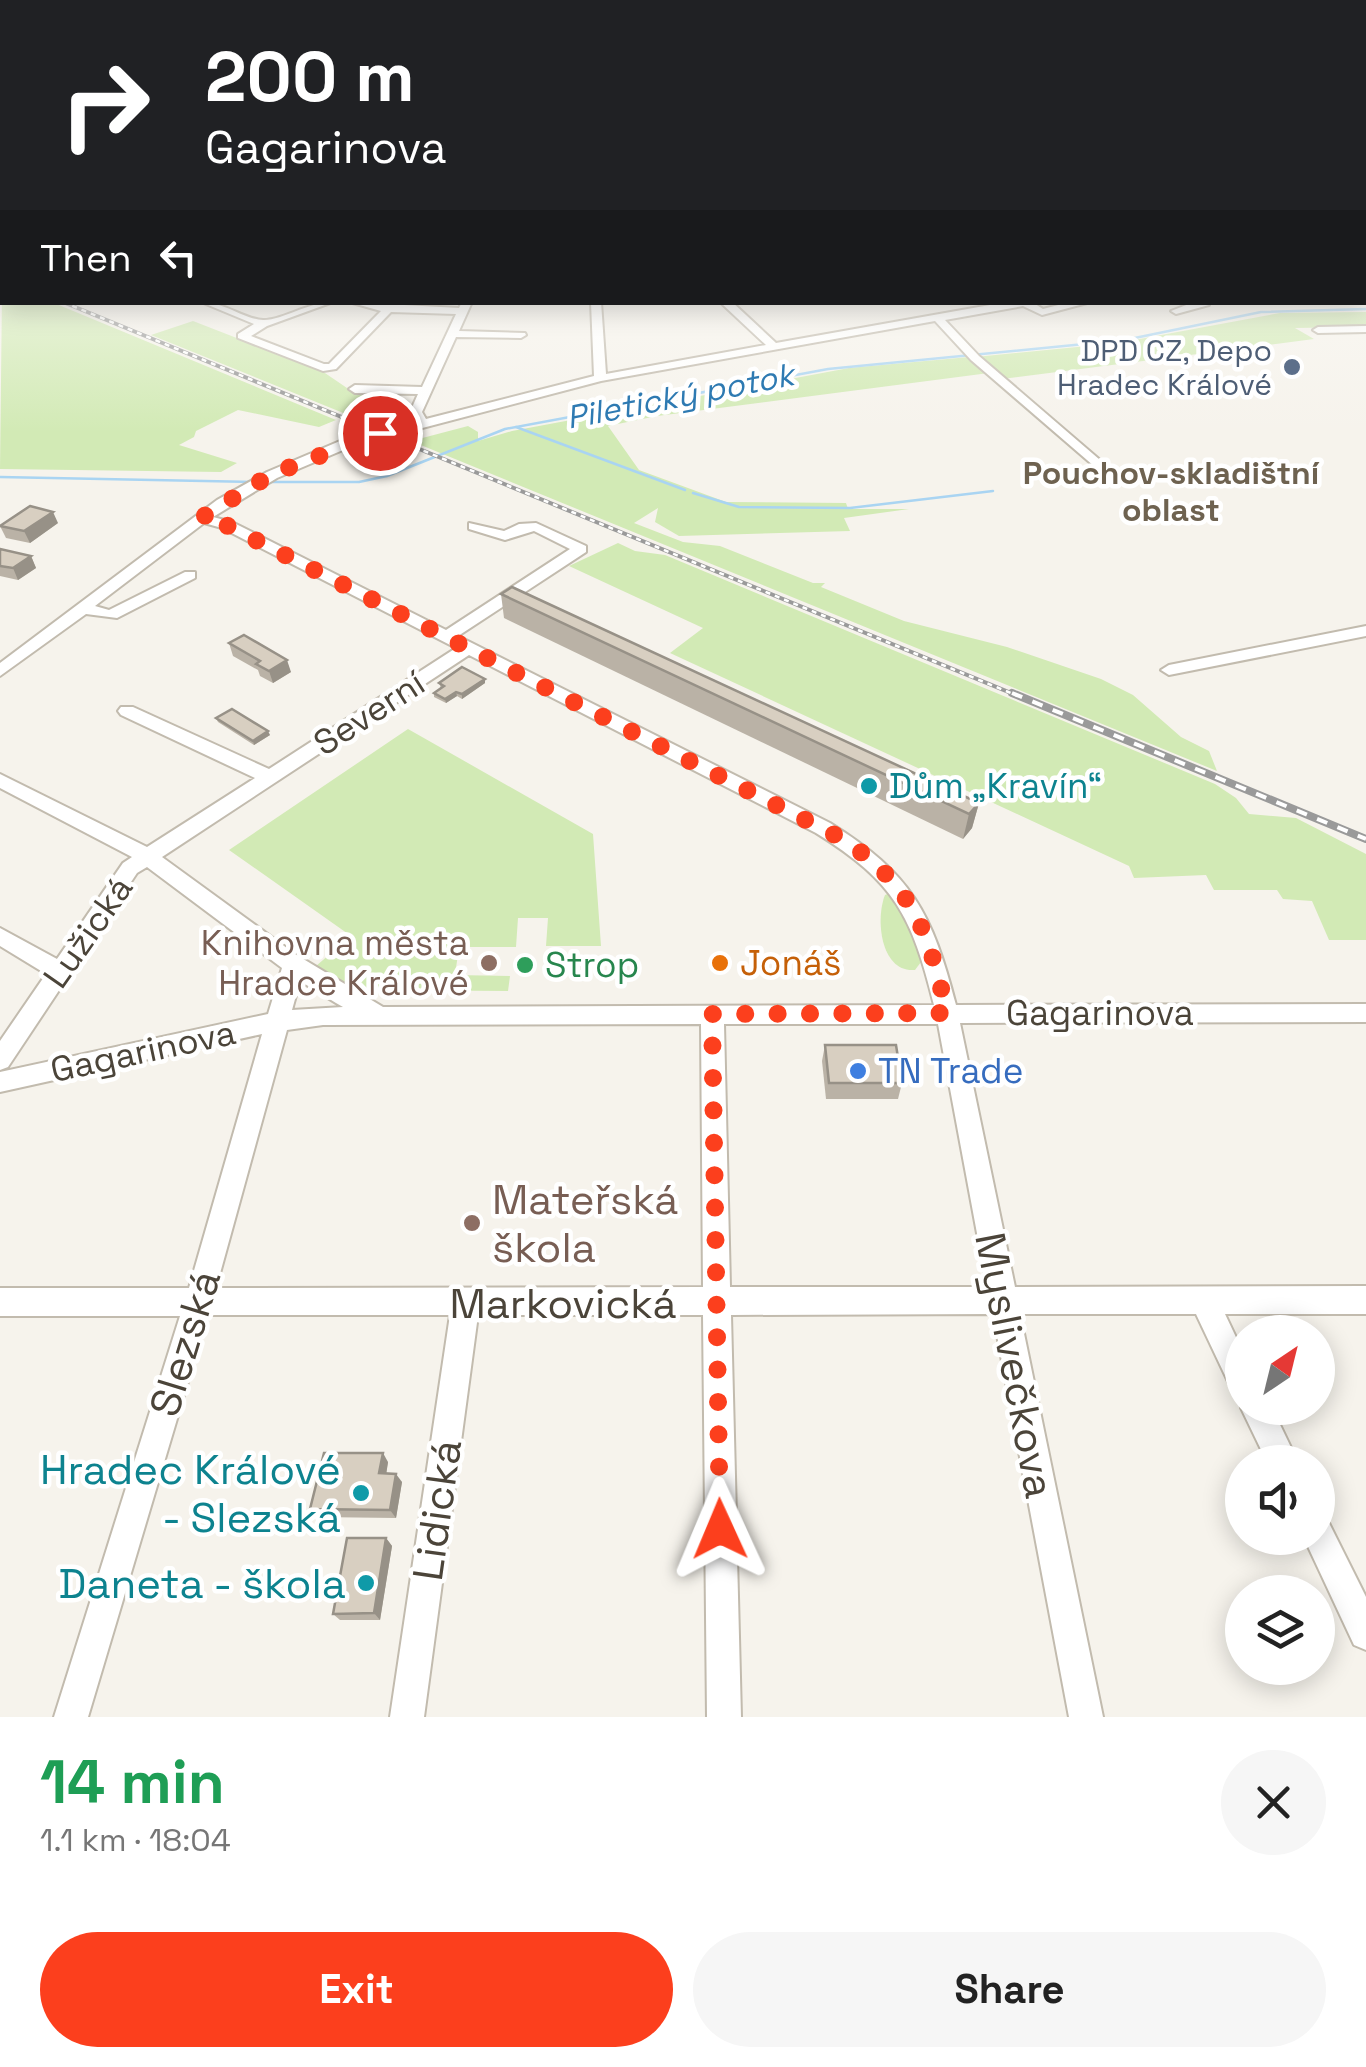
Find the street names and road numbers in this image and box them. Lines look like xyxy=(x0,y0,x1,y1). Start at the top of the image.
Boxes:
street label: Severní xyxy=(305,661,433,765)
street label: Lužická xyxy=(34,867,142,997)
street label: Gagarinova xyxy=(1006,991,1194,1035)
street label: Gagarinova xyxy=(47,1010,239,1092)
street label: Myslivečkova xyxy=(963,1228,1067,1502)
street label: Slezská xyxy=(138,1263,232,1423)
street label: Markovická xyxy=(449,1277,677,1330)
street label: Lidická xyxy=(401,1436,473,1584)

